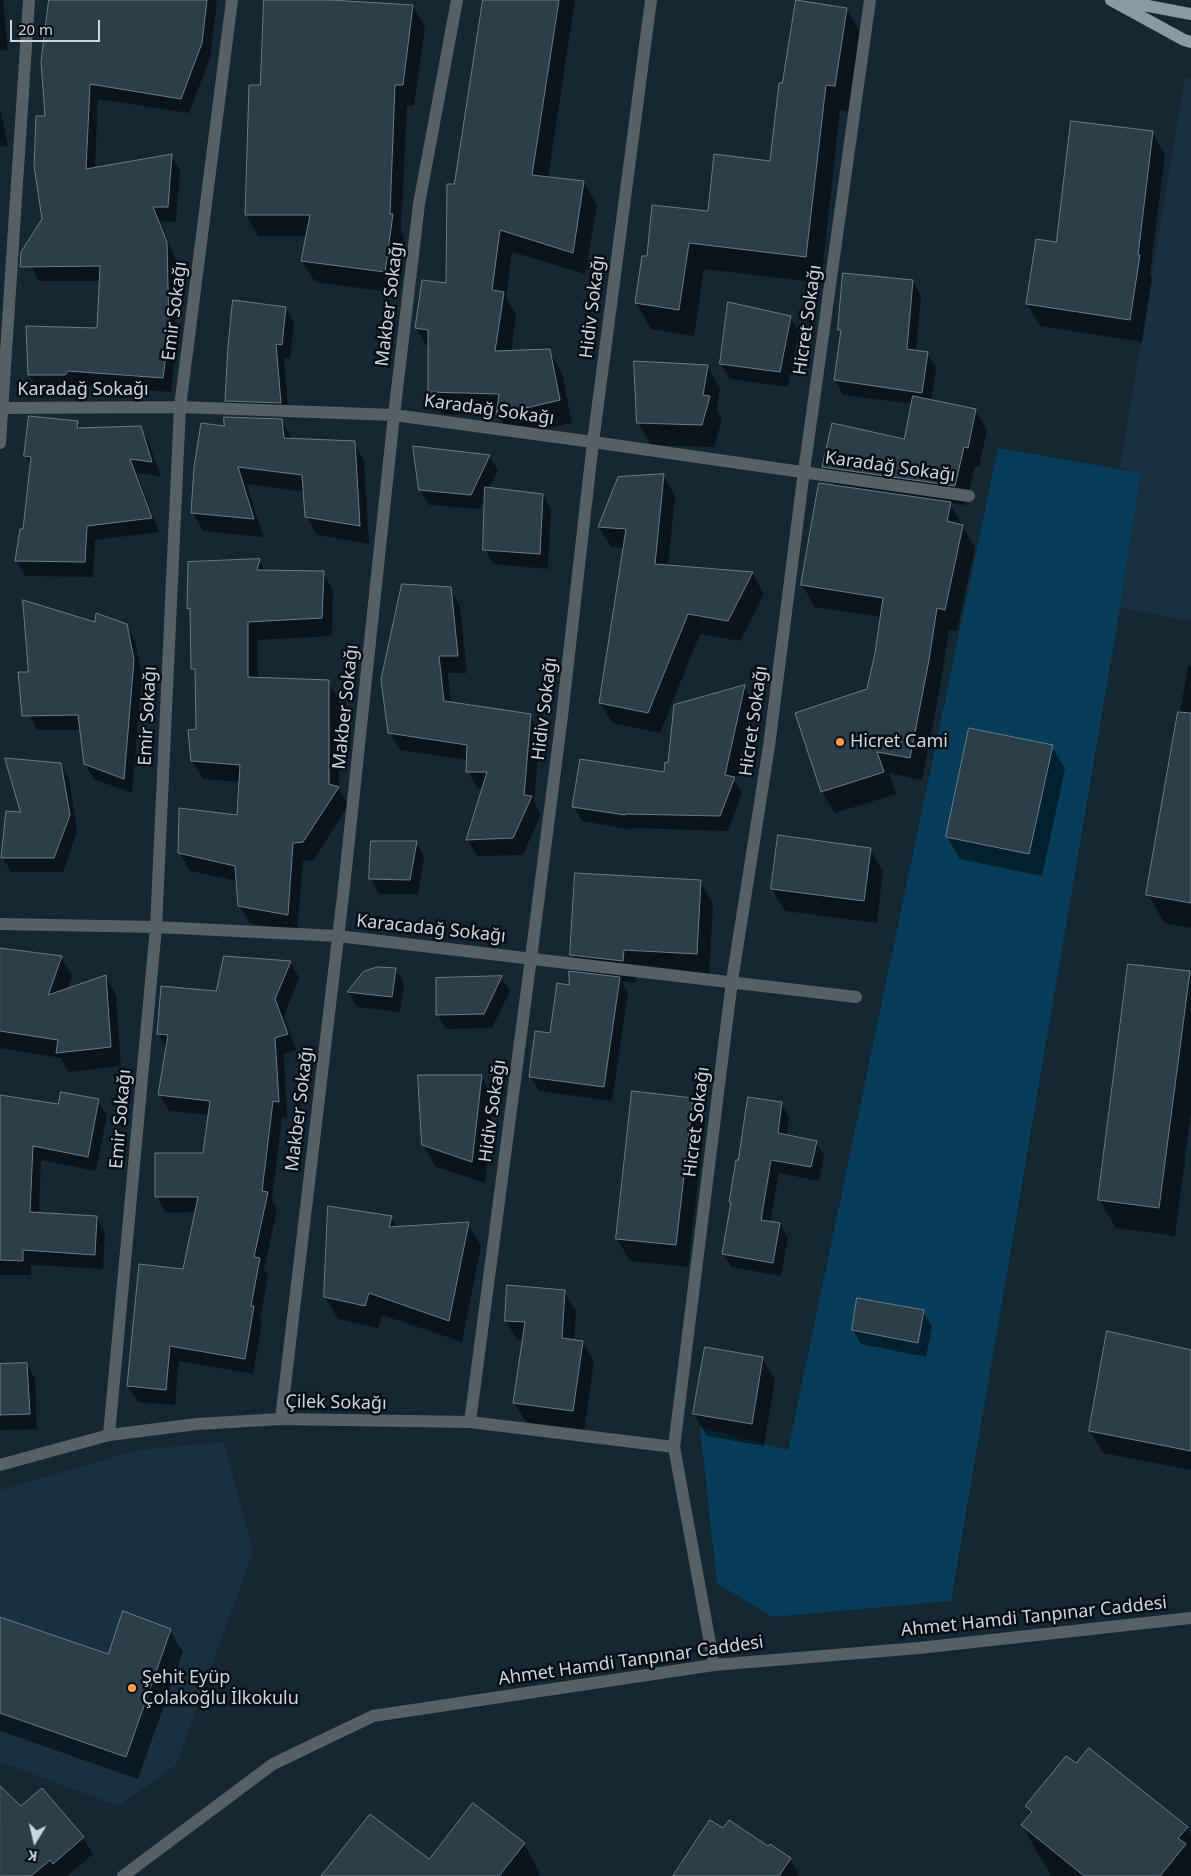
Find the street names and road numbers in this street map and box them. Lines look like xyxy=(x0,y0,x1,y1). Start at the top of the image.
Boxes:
street label: Makber Sokağı xyxy=(372,240,408,368)
street label: Hidiv Sokağı xyxy=(576,254,610,360)
street label: Emir Sokağı xyxy=(158,260,192,362)
street label: Hicret Sokağı xyxy=(790,263,826,377)
street label: Karadağ Sokağı xyxy=(17,379,149,401)
street label: Karadağ Sokağı xyxy=(422,390,556,430)
street label: Karadağ Sokağı xyxy=(823,447,957,487)
street label: Makber Sokağı xyxy=(329,643,363,771)
street label: Hidiv Sokağı xyxy=(528,656,562,762)
street label: Hicret Sokağı xyxy=(736,664,772,778)
street label: Emir Sokağı xyxy=(135,666,161,766)
street label: Karacadağ Sokağı xyxy=(355,910,507,948)
street label: Makber Sokağı xyxy=(282,1045,318,1173)
street label: Hidiv Sokağı xyxy=(475,1058,511,1164)
street label: Hicret Sokağı xyxy=(680,1065,714,1179)
street label: Emir Sokağı xyxy=(106,1068,136,1170)
street label: Çilek Sokağı xyxy=(285,1391,387,1415)
street label: Ahmet Hamdi Tanpınar Caddesi xyxy=(900,1592,1168,1642)
street label: Ahmet Hamdi Tanpınar Caddesi xyxy=(497,1632,765,1690)

